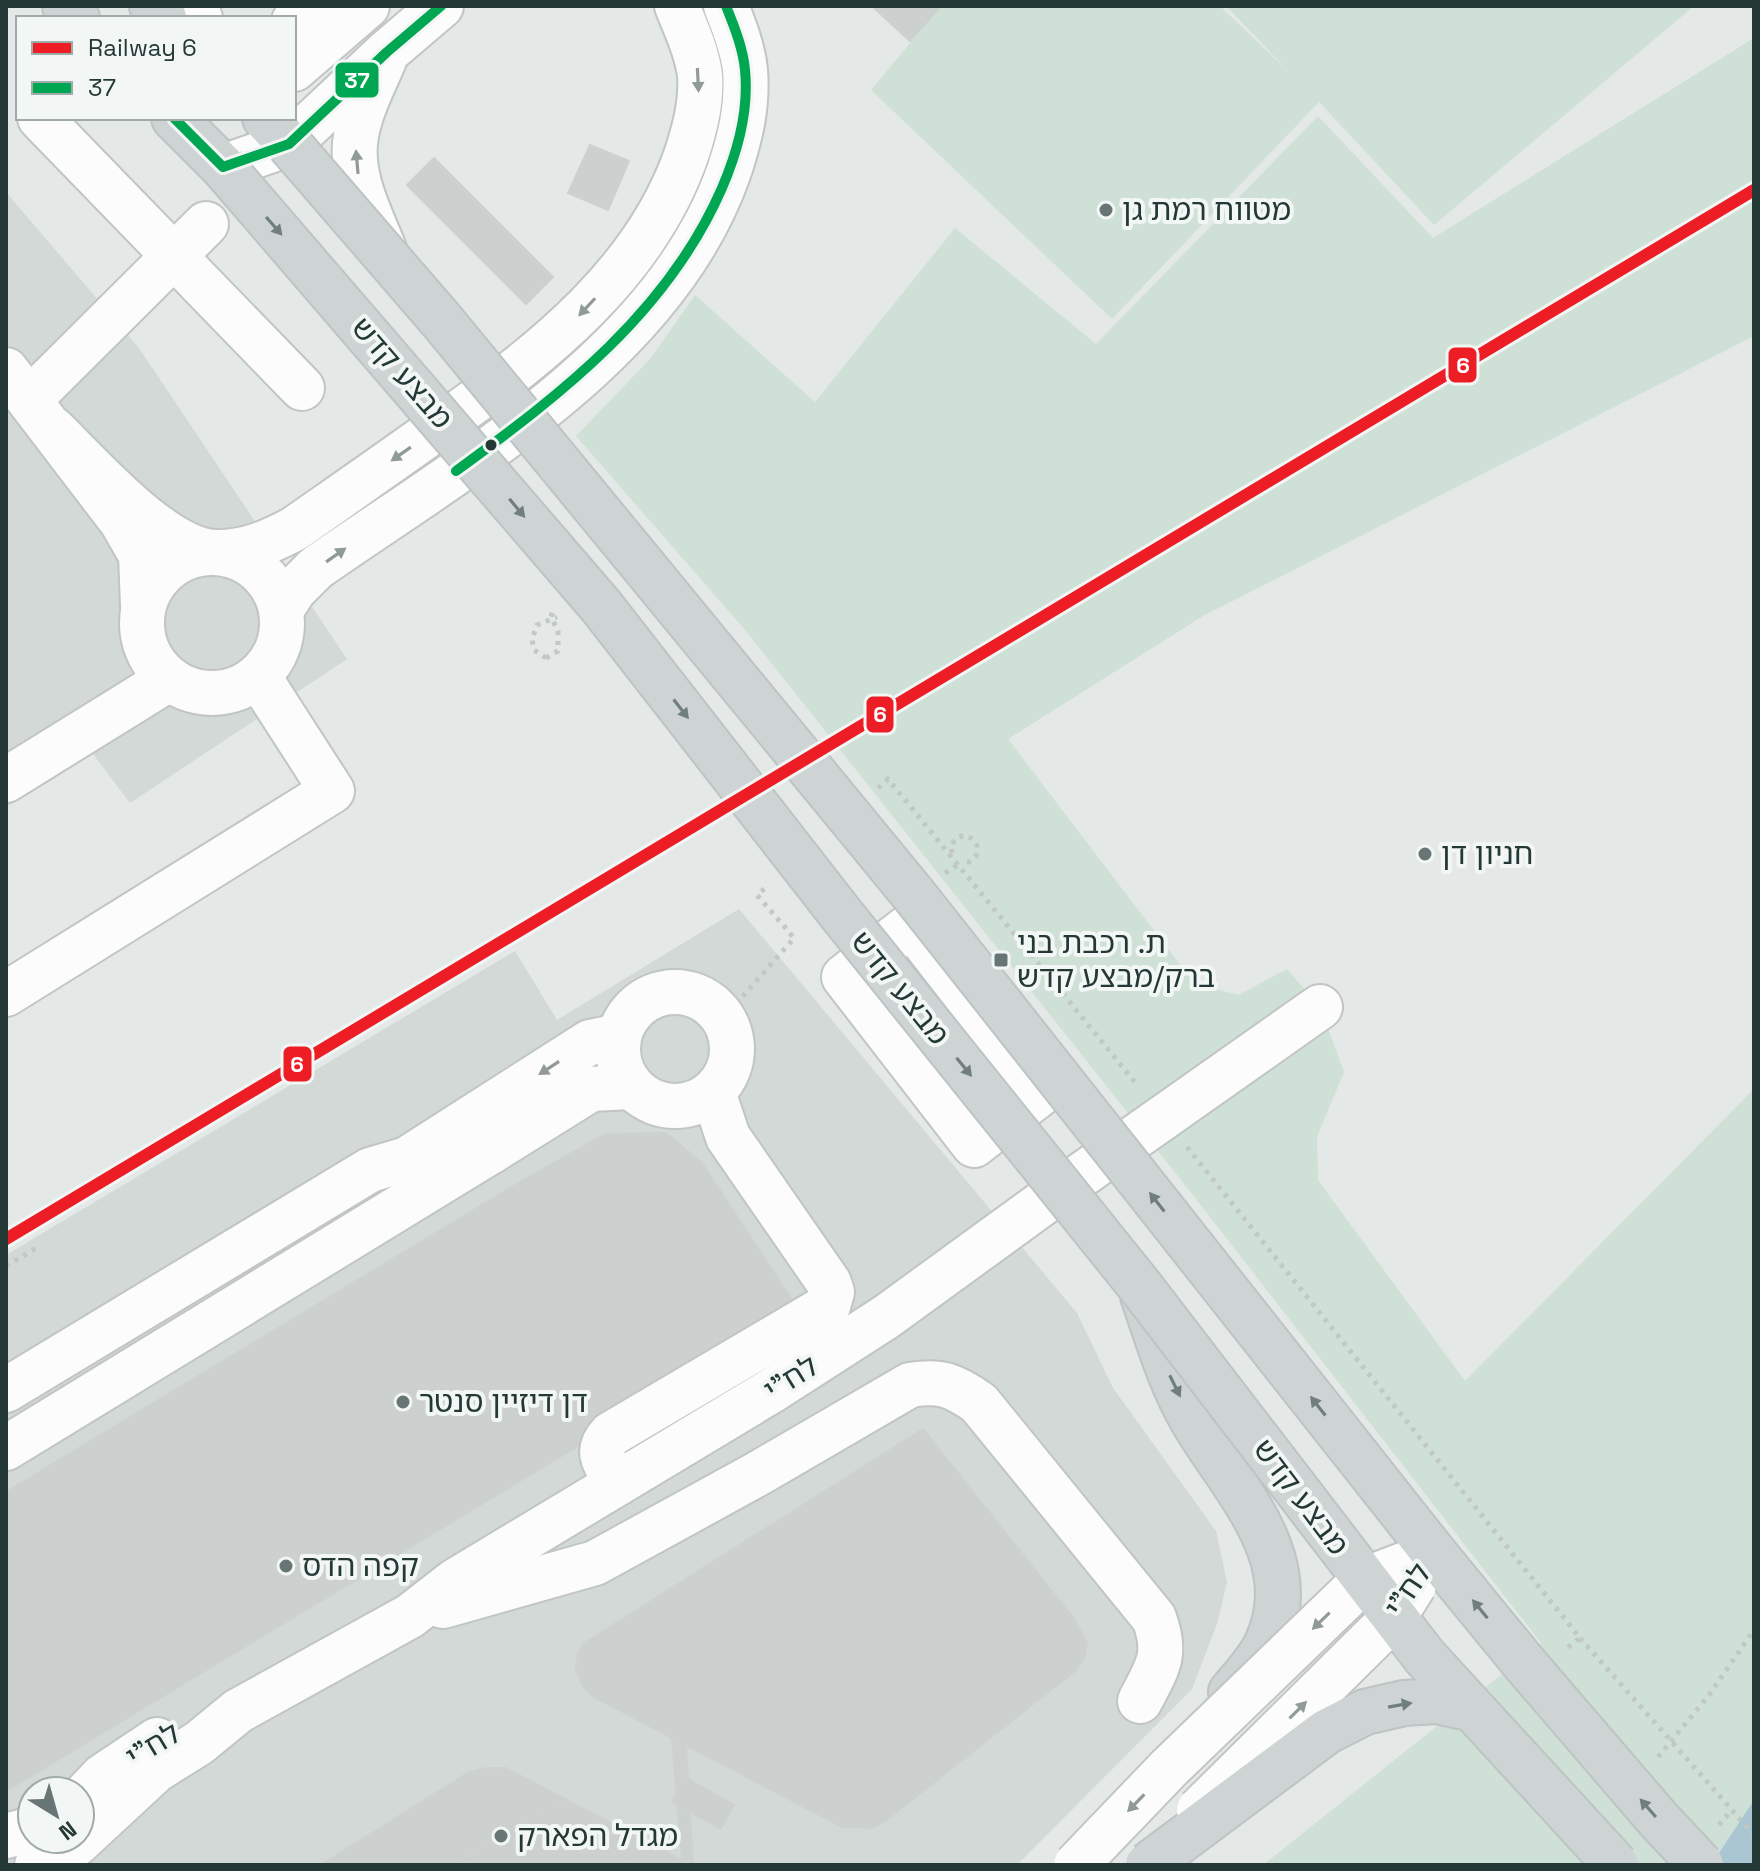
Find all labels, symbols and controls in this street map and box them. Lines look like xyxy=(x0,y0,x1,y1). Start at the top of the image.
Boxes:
legend xyxy=(16,16,296,120)
text: Railway 6 xyxy=(88,32,197,63)
line badge: 37 xyxy=(334,61,380,99)
text: 37 xyxy=(344,66,370,94)
one-way arrow xyxy=(692,68,705,93)
text: 37 xyxy=(88,72,116,103)
one-way arrow xyxy=(350,150,363,175)
place label: מטווח רמת גן xyxy=(1122,190,1291,229)
marker: מטווח רמת גן xyxy=(1097,201,1115,219)
one-way arrow xyxy=(265,215,282,235)
one-way arrow xyxy=(579,298,597,317)
street label: מבצע קדש xyxy=(343,309,462,437)
line badge: 6 xyxy=(1447,346,1478,384)
text: 6 xyxy=(1456,351,1470,379)
unlabelled marker xyxy=(483,437,499,453)
one-way arrow xyxy=(391,446,412,461)
one-way arrow xyxy=(508,497,525,517)
one-way arrow xyxy=(325,548,346,563)
line badge: 6 xyxy=(865,695,895,734)
one-way arrow xyxy=(673,699,689,719)
text: 6 xyxy=(873,700,887,728)
place label: חניון דן xyxy=(1441,834,1533,873)
marker: חניון דן xyxy=(1416,845,1434,863)
street label: מבצע קדש xyxy=(842,923,958,1053)
place label: ת. רכבת בני ברק/מבצע קדש xyxy=(1017,923,1215,996)
marker: ת. רכבת בני ברק/מבצע קדש xyxy=(992,951,1010,969)
line badge: 6 xyxy=(282,1045,313,1083)
text: 6 xyxy=(290,1050,304,1078)
one-way arrow xyxy=(955,1057,972,1077)
one-way arrow xyxy=(538,1061,560,1075)
one-way arrow xyxy=(1150,1192,1166,1212)
street label: לח"י xyxy=(756,1346,825,1409)
one-way arrow xyxy=(1169,1374,1182,1397)
place label: דן דיזיין סנטר xyxy=(419,1382,588,1421)
marker: דן דיזיין סנטר xyxy=(394,1393,412,1411)
one-way arrow xyxy=(1311,1396,1327,1416)
street label: מבצע קדש xyxy=(1245,1431,1358,1563)
place label: קפה הדס xyxy=(302,1546,419,1585)
street label: לח"י xyxy=(1375,1555,1440,1624)
marker: קפה הדס xyxy=(277,1557,295,1575)
one-way arrow xyxy=(1472,1599,1489,1619)
one-way arrow xyxy=(1312,1611,1331,1630)
one-way arrow xyxy=(1388,1698,1413,1710)
one-way arrow xyxy=(1288,1702,1307,1720)
street label: לח"י xyxy=(118,1713,187,1776)
north arrow xyxy=(16,1775,96,1855)
one-way arrow xyxy=(1127,1793,1145,1812)
one-way arrow xyxy=(1640,1798,1657,1818)
text: N xyxy=(54,1815,82,1847)
place label: מגדל הפארק xyxy=(517,1816,678,1855)
marker: מגדל הפארק xyxy=(492,1827,510,1845)

